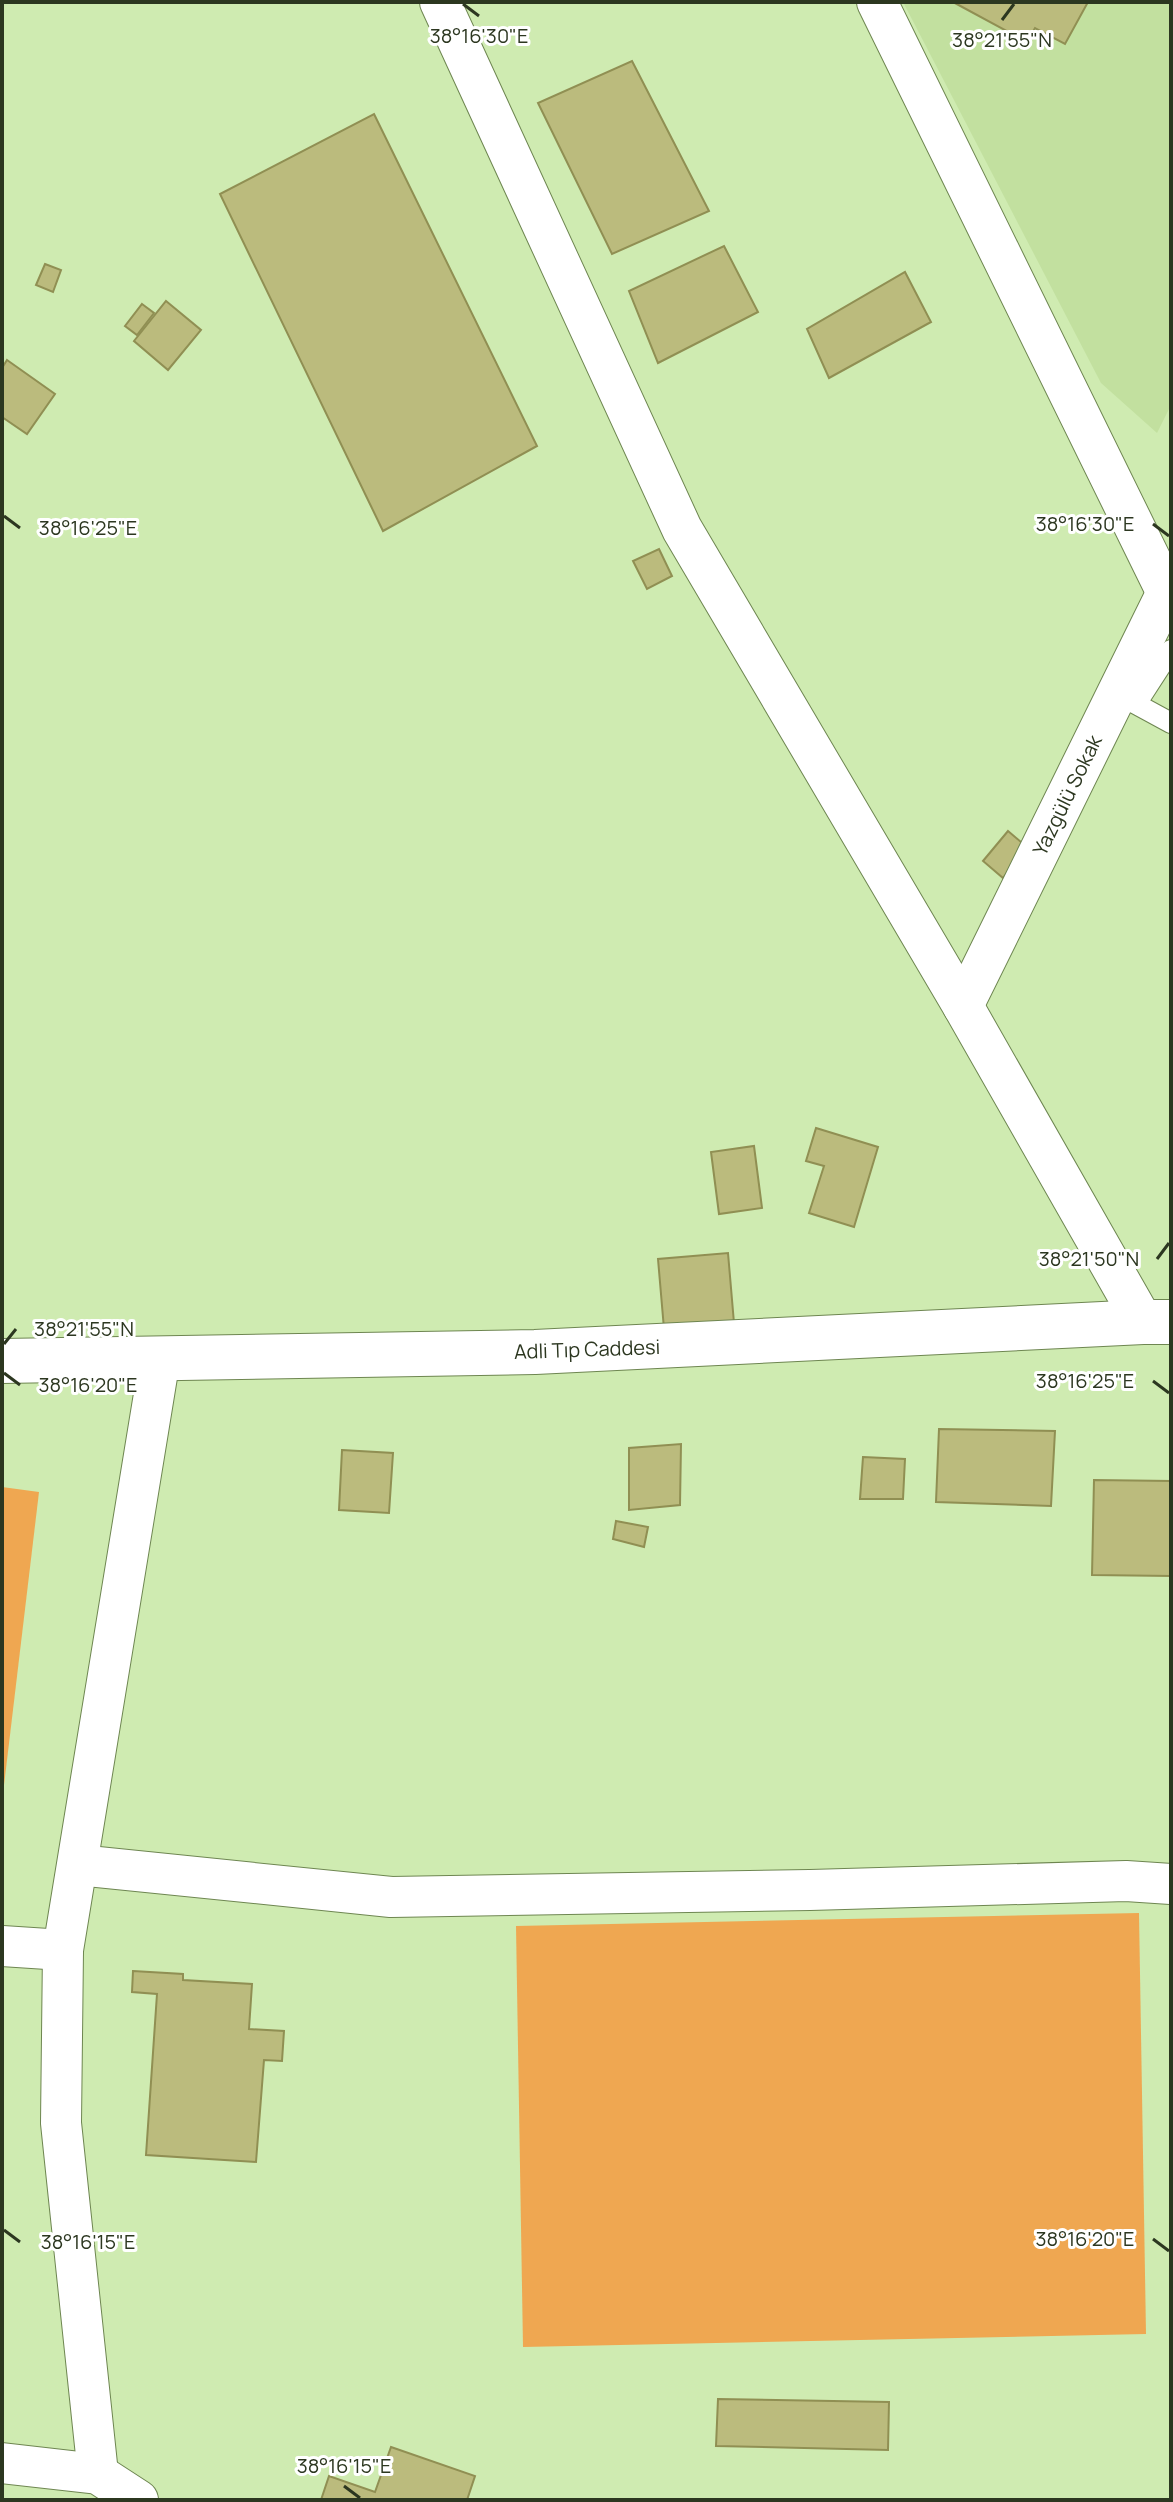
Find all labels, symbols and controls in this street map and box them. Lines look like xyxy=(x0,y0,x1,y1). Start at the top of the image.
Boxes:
text: 38°16'30"E xyxy=(430,22,528,49)
text: 38°21'55"N xyxy=(952,26,1052,53)
text: 38°16'30"E xyxy=(1036,510,1134,537)
text: 38°16'25"E xyxy=(39,514,137,541)
street label: Yazgülü Sokak xyxy=(1026,729,1108,860)
text: 38°21'50"N xyxy=(1039,1245,1139,1272)
text: 38°21'55"N xyxy=(34,1315,134,1342)
street label: Adli Tıp Caddesi xyxy=(513,1333,661,1365)
text: 38°16'25"E xyxy=(1036,1367,1134,1394)
text: 38°16'20"E xyxy=(39,1371,138,1398)
text: 38°16'20"E xyxy=(1036,2225,1135,2252)
text: 38°16'15"E xyxy=(41,2228,135,2255)
text: 38°16'15"E xyxy=(297,2452,391,2479)

